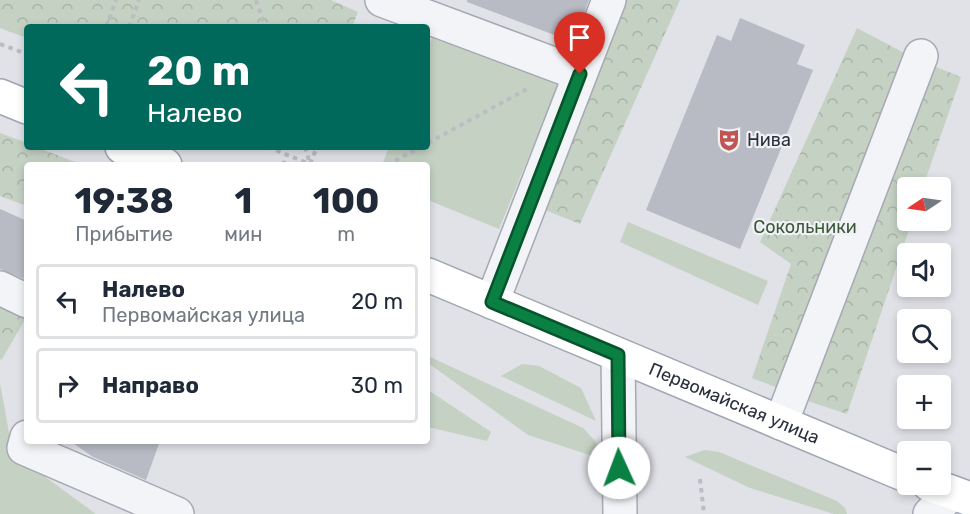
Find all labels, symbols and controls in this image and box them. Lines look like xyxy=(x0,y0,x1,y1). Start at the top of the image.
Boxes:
pin xyxy=(554,12,605,74)
icon: arrive xyxy=(563,21,596,54)
text: 20 m xyxy=(147,46,250,96)
icon: left xyxy=(48,48,126,126)
text: Налево xyxy=(147,97,243,129)
theatre icon: Нива xyxy=(716,127,742,153)
place label: Нива xyxy=(747,129,791,151)
north arrow xyxy=(897,177,951,231)
map controls xyxy=(897,177,951,495)
text: 19:38 xyxy=(74,179,174,222)
text: 1 xyxy=(234,179,252,222)
text: 100 xyxy=(313,179,380,222)
park label: Сокольники xyxy=(753,216,857,238)
text: Прибытие xyxy=(75,222,173,246)
text: мин xyxy=(224,222,262,246)
text: m xyxy=(337,222,355,246)
button: sound xyxy=(897,243,951,297)
text: Налево xyxy=(102,276,185,303)
icon: left xyxy=(51,285,84,318)
text: 20 m xyxy=(351,288,403,315)
text: Первомайская улица xyxy=(102,303,305,327)
button: search xyxy=(897,309,951,363)
street label: Первомайская улица xyxy=(646,358,823,449)
icon: right xyxy=(51,369,84,402)
text: Направо xyxy=(102,372,199,399)
text: 30 m xyxy=(351,372,403,399)
button: + xyxy=(897,375,951,429)
position arrow xyxy=(587,436,651,500)
button: − xyxy=(897,441,951,495)

